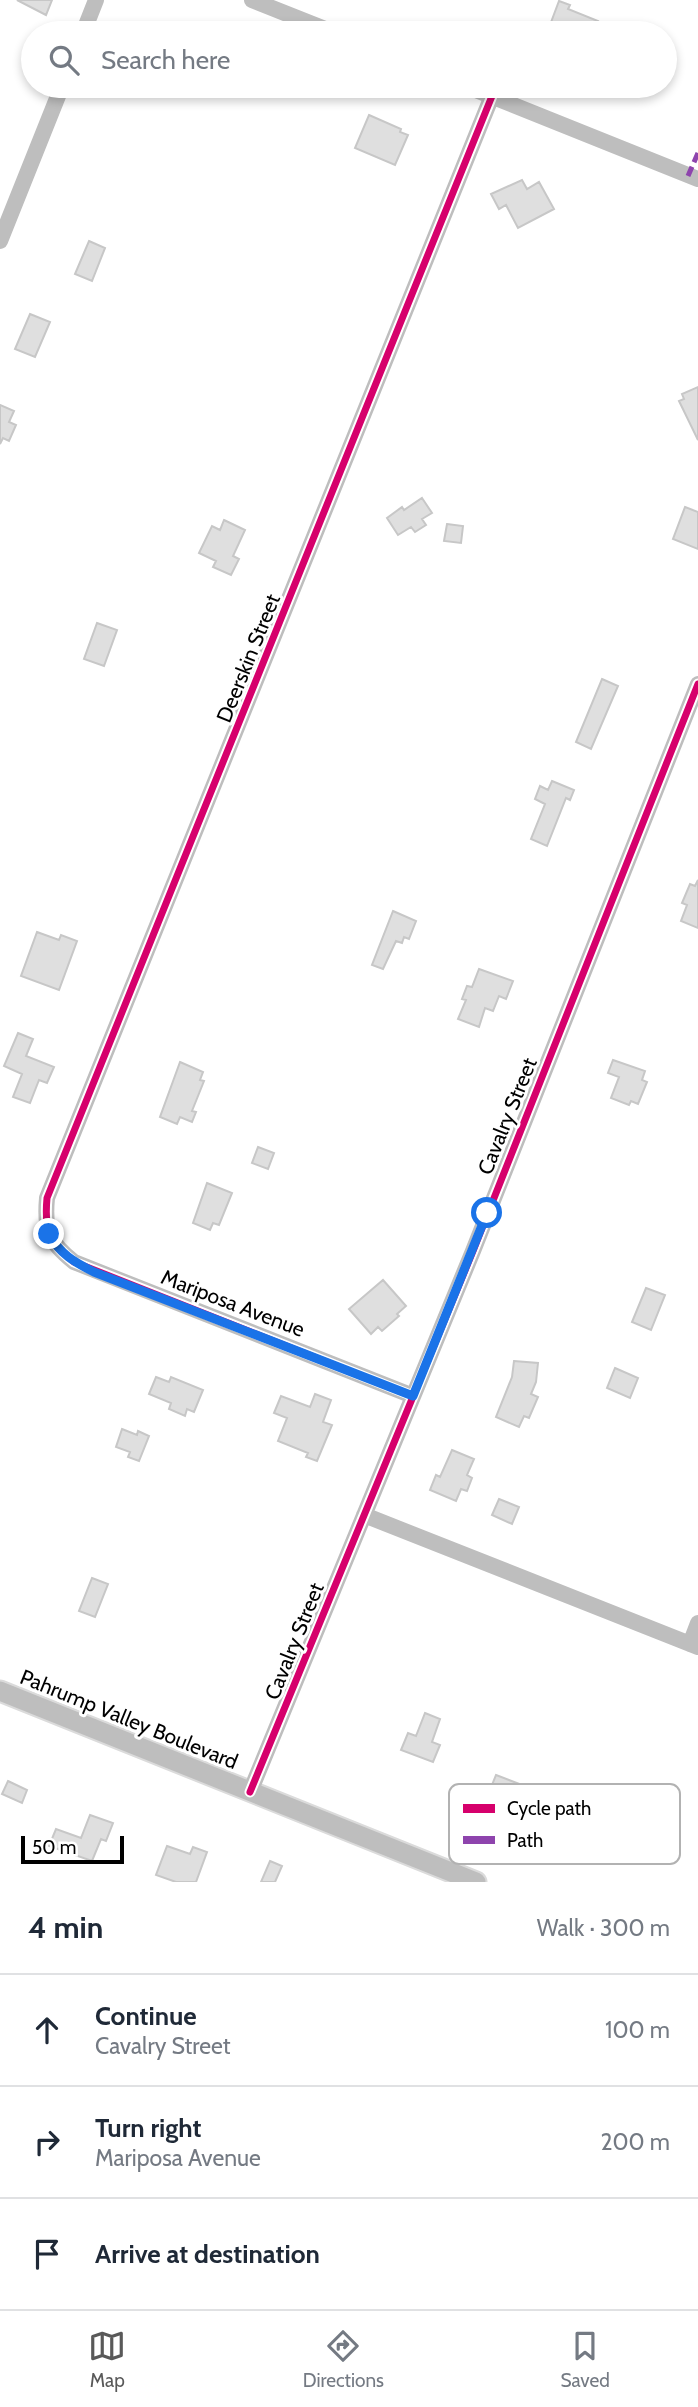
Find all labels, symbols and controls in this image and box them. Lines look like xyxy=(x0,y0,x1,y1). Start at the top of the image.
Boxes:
search box xyxy=(21,21,677,98)
icon: search xyxy=(45,41,83,79)
text: Search here xyxy=(101,44,230,76)
street label: Deerskin Street xyxy=(211,590,285,726)
street label: Cavalry Street xyxy=(472,1054,542,1178)
route start xyxy=(471,1197,502,1228)
route end xyxy=(33,1218,64,1249)
street label: Mariposa Avenue xyxy=(158,1264,308,1342)
street label: Cavalry Street xyxy=(259,1579,329,1703)
street label: Pahrump Valley Boulevard xyxy=(17,1664,241,1774)
legend xyxy=(449,1784,680,1864)
text: Cycle path xyxy=(507,1797,591,1820)
text: Path xyxy=(507,1829,543,1852)
scale bar xyxy=(21,1833,124,1865)
text: 50 m xyxy=(32,1836,76,1859)
text: 4 min xyxy=(28,1909,103,1946)
text: Walk · 300 m xyxy=(537,1914,670,1942)
text: Continue xyxy=(95,2000,197,2032)
icon: ahead xyxy=(28,2011,66,2049)
text: 100 m xyxy=(605,2016,670,2044)
text: Cavalry Street xyxy=(95,2032,231,2060)
text: Turn right xyxy=(95,2112,201,2144)
icon: right xyxy=(28,2123,66,2161)
text: 200 m xyxy=(600,2128,670,2156)
text: Mariposa Avenue xyxy=(95,2144,261,2172)
icon: arrive xyxy=(28,2235,66,2273)
text: Arrive at destination xyxy=(95,2238,320,2270)
tab: Map xyxy=(88,2327,126,2392)
tab: Directions xyxy=(303,2327,384,2392)
tab: Saved xyxy=(560,2327,610,2392)

